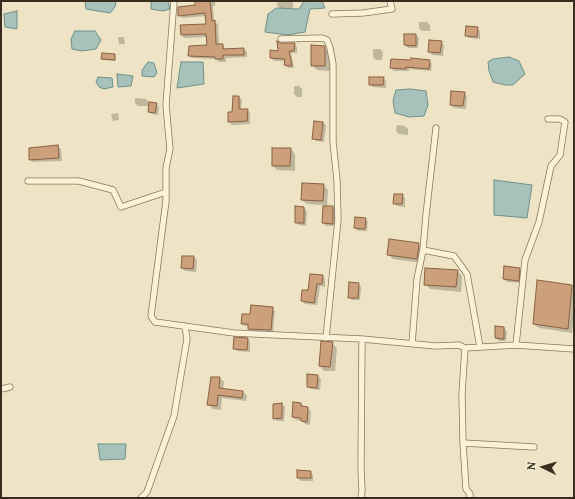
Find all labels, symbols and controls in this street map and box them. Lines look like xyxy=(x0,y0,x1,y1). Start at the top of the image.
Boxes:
north arrow xyxy=(523,447,563,487)
text: N xyxy=(524,461,538,471)

